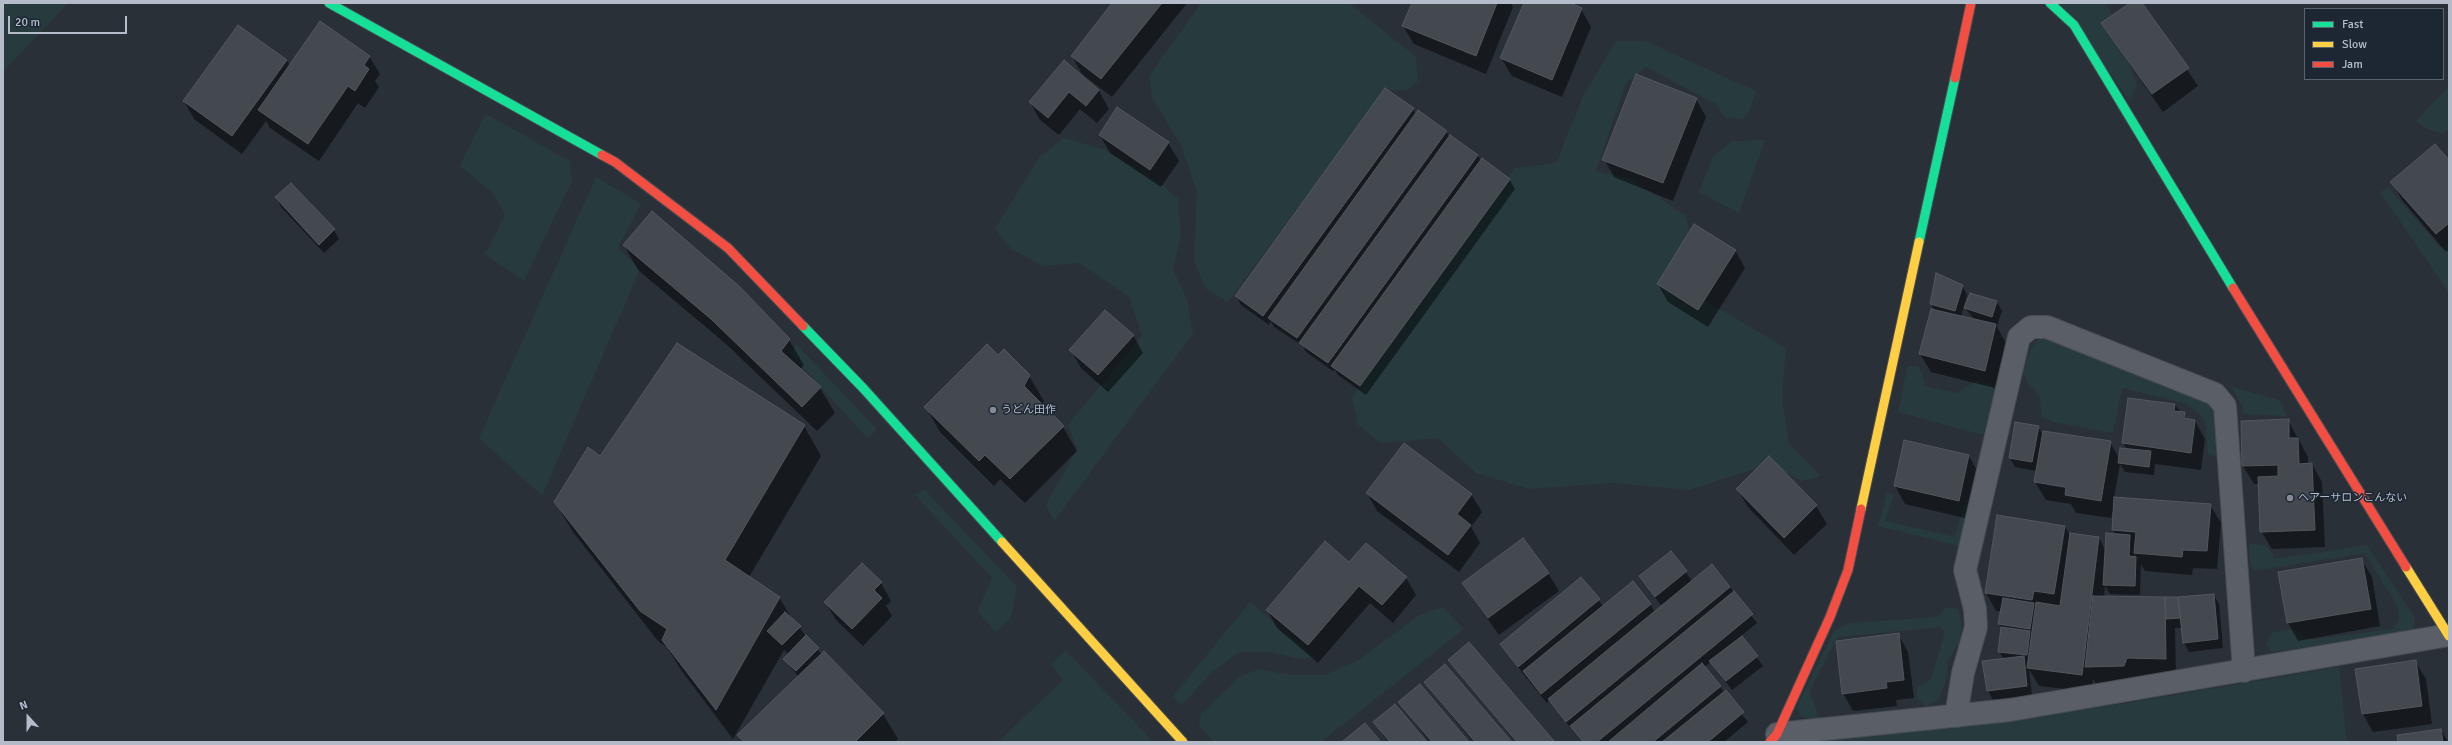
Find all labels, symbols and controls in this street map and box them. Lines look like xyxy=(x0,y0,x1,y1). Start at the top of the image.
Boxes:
scale bar xyxy=(10,8,129,34)
legend xyxy=(2304,8,2444,80)
text: 20 m xyxy=(15,15,40,30)
text: Fast xyxy=(2342,17,2363,32)
text: Slow xyxy=(2342,37,2367,52)
text: Jam xyxy=(2342,57,2363,72)
place label: うどん田作 xyxy=(1001,403,1056,417)
marker: うどん田作 xyxy=(988,405,998,415)
place label: ヘアーサロンこんない xyxy=(2298,491,2407,505)
marker: ヘアーサロンこんない xyxy=(2285,493,2295,503)
north arrow xyxy=(8,697,48,737)
text: N xyxy=(18,698,29,713)

